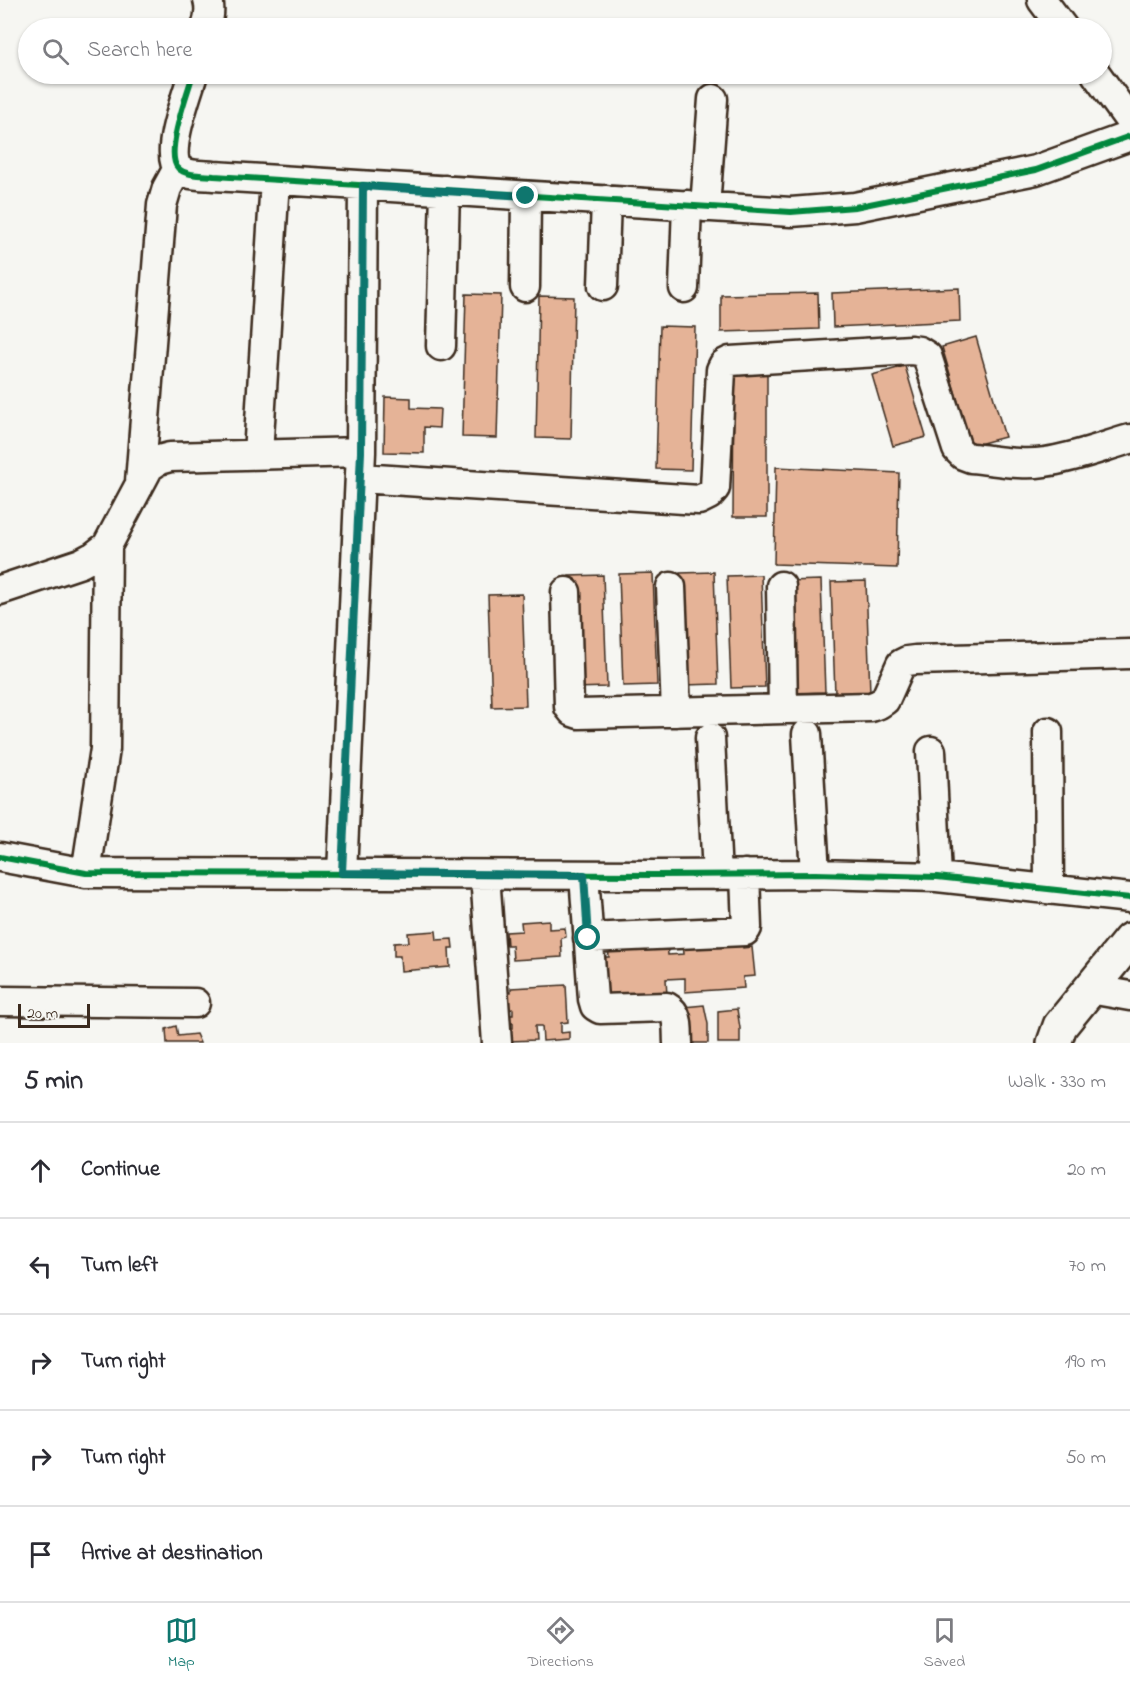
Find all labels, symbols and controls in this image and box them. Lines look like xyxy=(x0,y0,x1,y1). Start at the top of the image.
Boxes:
search box xyxy=(18,18,1112,84)
icon: search xyxy=(39,35,72,68)
text: Search here xyxy=(87,35,192,67)
route end xyxy=(512,182,538,208)
route start xyxy=(574,924,600,950)
scale bar xyxy=(18,1001,90,1028)
text: 20 m xyxy=(27,1002,58,1026)
text: 5 min xyxy=(24,1063,83,1101)
text: Walk · 330 m xyxy=(1008,1068,1106,1097)
icon: ahead xyxy=(24,1154,57,1187)
text: Continue xyxy=(81,1154,160,1186)
text: 20 m xyxy=(1067,1156,1106,1185)
icon: left xyxy=(24,1250,57,1283)
text: Turn left xyxy=(81,1250,158,1282)
text: 70 m xyxy=(1069,1252,1106,1281)
icon: right xyxy=(24,1346,57,1379)
text: Turn right xyxy=(81,1346,166,1378)
text: 190 m xyxy=(1064,1348,1106,1377)
icon: right xyxy=(24,1442,57,1475)
text: Turn right xyxy=(81,1442,166,1474)
text: 50 m xyxy=(1065,1444,1106,1473)
icon: arrive xyxy=(24,1538,57,1571)
text: Arrive at destination xyxy=(81,1538,263,1570)
tab: Map xyxy=(165,1614,198,1674)
tab: Directions xyxy=(527,1614,594,1674)
tab: Saved xyxy=(923,1614,965,1674)

